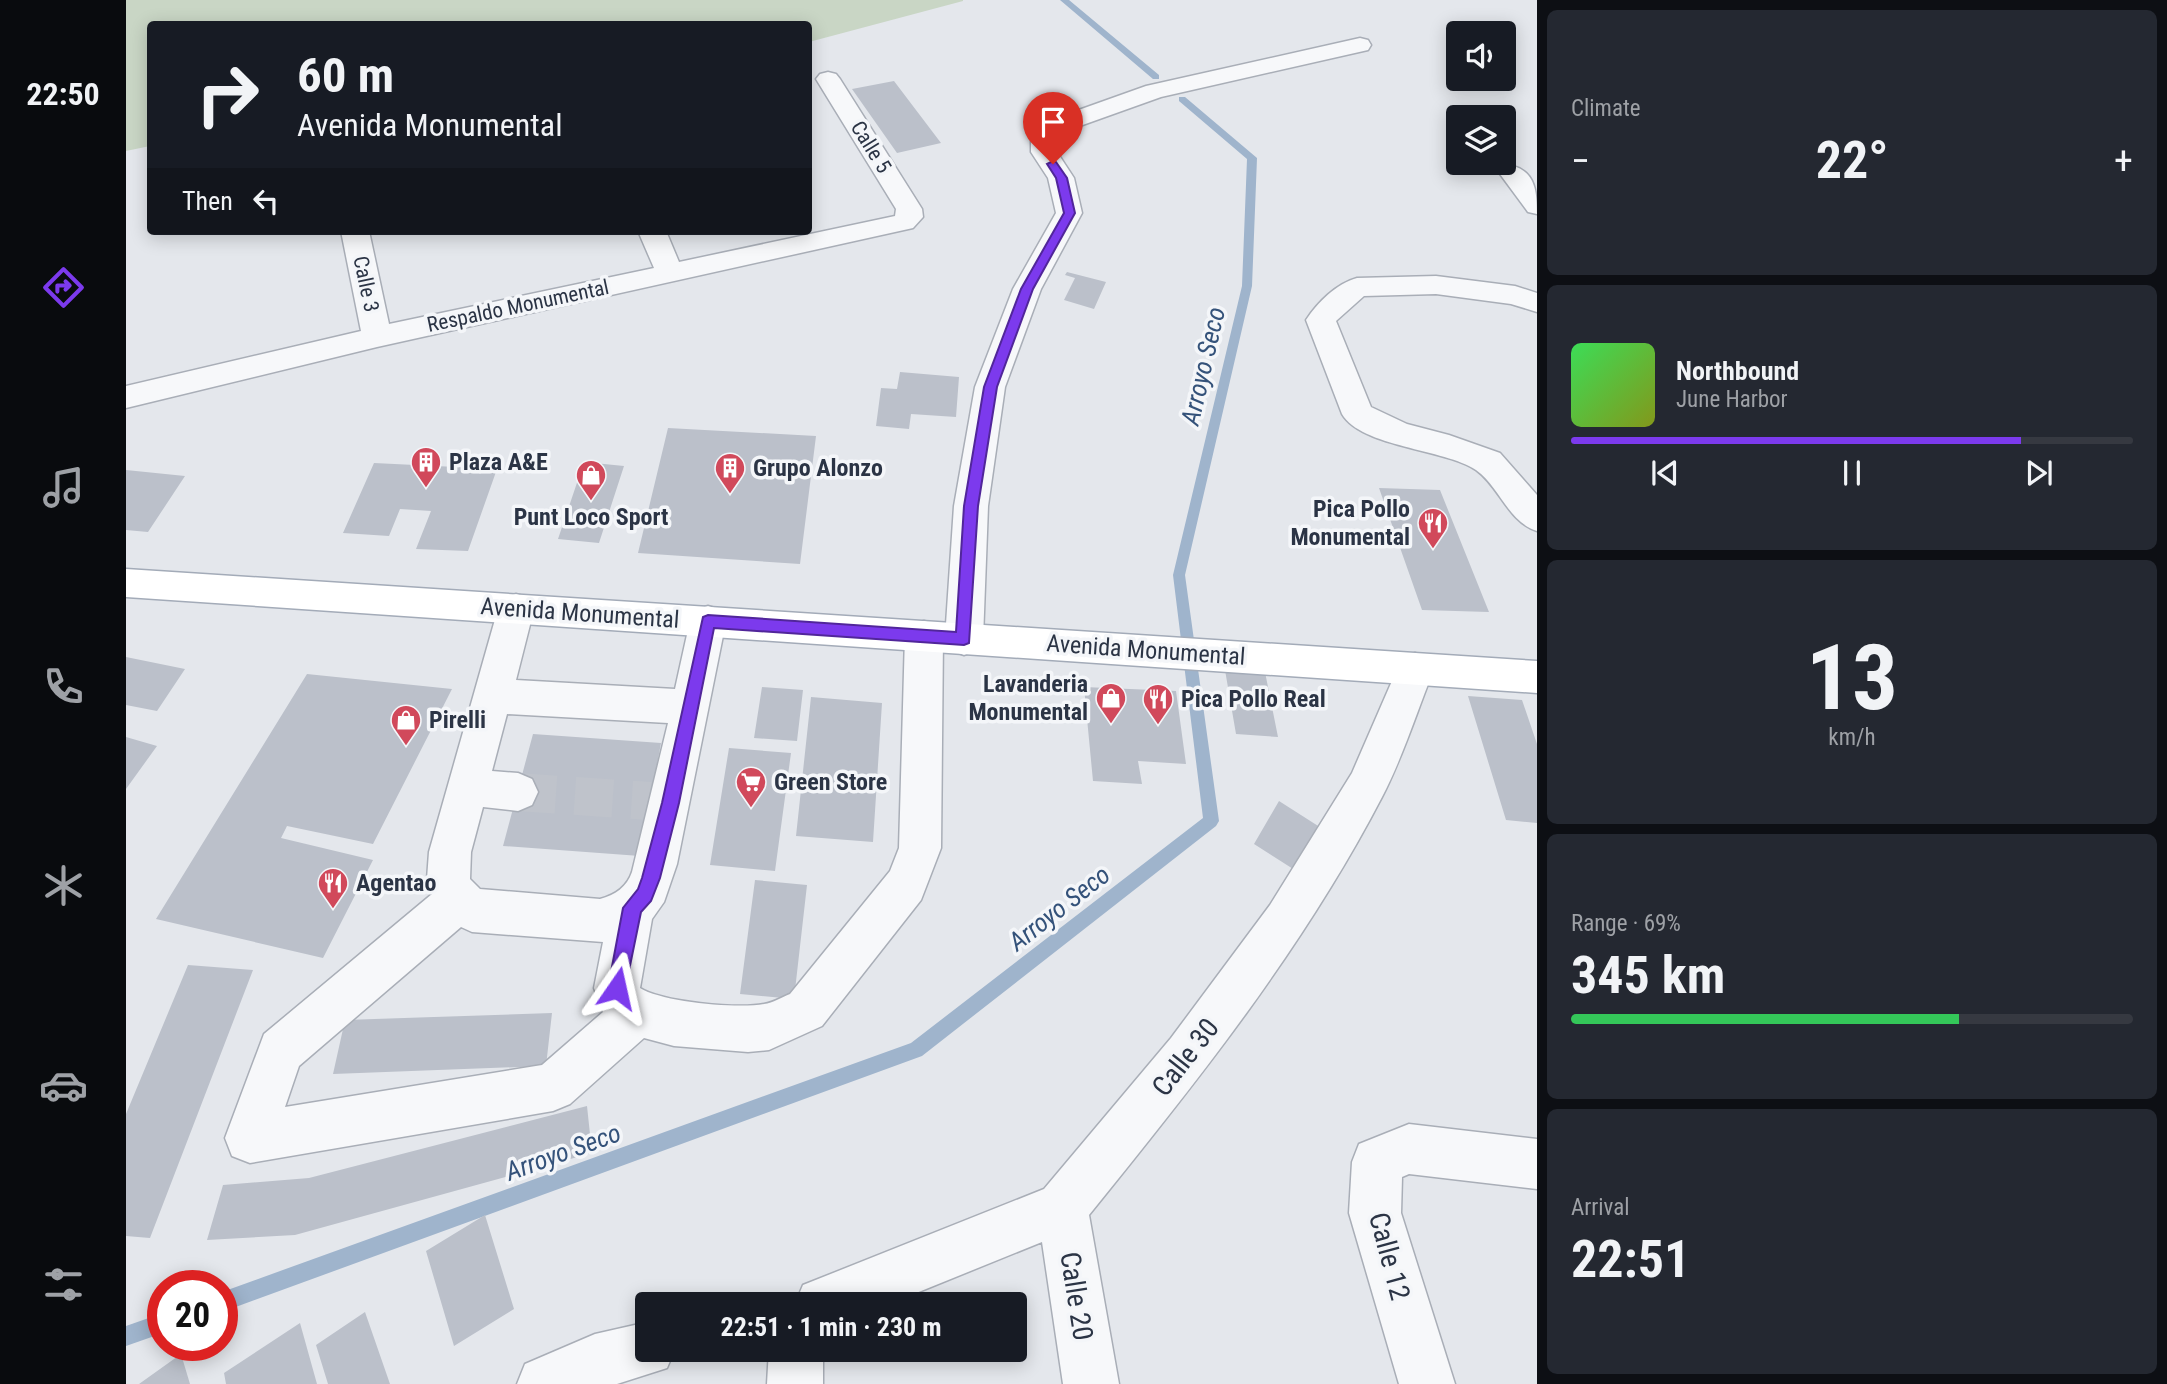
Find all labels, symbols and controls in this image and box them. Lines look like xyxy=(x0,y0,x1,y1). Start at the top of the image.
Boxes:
map controls xyxy=(1446,21,1516,175)
button: sound xyxy=(1446,21,1516,91)
text: 60 m xyxy=(297,47,394,104)
icon: right xyxy=(182,49,273,140)
text: 22:50 xyxy=(26,75,100,113)
pin xyxy=(1023,92,1083,164)
text: Climate xyxy=(1571,95,1641,122)
icon: arrive xyxy=(1034,103,1072,141)
button: layers xyxy=(1446,105,1516,175)
text: Avenida Monumental xyxy=(297,106,562,144)
street label: Calle 5 xyxy=(846,117,896,177)
text: 22° xyxy=(1816,130,1888,191)
text: − xyxy=(1571,139,1590,183)
text: + xyxy=(2114,139,2133,183)
icon: left xyxy=(247,182,285,220)
text: Then xyxy=(182,186,233,216)
street label: Calle 3 xyxy=(348,254,384,314)
icon: directions xyxy=(39,263,88,312)
street label: Respaldo Monumental xyxy=(425,275,611,337)
water label: Arroyo Seco xyxy=(1175,304,1231,429)
text: Northbound xyxy=(1676,356,1799,386)
text: June Harbor xyxy=(1676,386,1788,413)
building icon: Plaza A&E xyxy=(409,445,443,489)
place label: Plaza A&E xyxy=(449,448,548,476)
building icon: Grupo Alonzo xyxy=(713,451,747,495)
place label: Grupo Alonzo xyxy=(753,454,883,482)
icon: previous xyxy=(1646,454,1684,492)
icon: pause xyxy=(1833,454,1871,492)
icon: next xyxy=(2020,454,2058,492)
shop icon: Punt Loco Sport xyxy=(574,458,608,502)
icon: music xyxy=(39,463,88,512)
place label: Pica Pollo Monumental xyxy=(1290,495,1410,551)
place label: Punt Loco Sport xyxy=(514,503,668,531)
restaurant icon: Pica Pollo Monumental xyxy=(1416,506,1450,550)
street label: Avenida Monumental xyxy=(480,592,680,634)
text: 13 xyxy=(1806,625,1898,731)
street label: Avenida Monumental xyxy=(1046,629,1246,671)
icon: phone xyxy=(39,662,88,711)
place label: Lavanderia Monumental xyxy=(968,670,1088,726)
shop icon: Lavanderia Monumental xyxy=(1094,681,1128,725)
restaurant icon: Pica Pollo Real xyxy=(1141,682,1175,726)
place label: Pica Pollo Real xyxy=(1181,685,1326,713)
shop icon: Pirelli xyxy=(389,703,423,747)
place label: Pirelli xyxy=(429,706,486,734)
text: km/h xyxy=(1828,724,1876,751)
supermarket icon: Green Store xyxy=(734,765,768,809)
place label: Green Store xyxy=(774,768,887,796)
water label: Arroyo Seco xyxy=(1002,859,1116,957)
icon: climate xyxy=(39,861,88,910)
restaurant icon: Agentao xyxy=(316,866,350,910)
place label: Agentao xyxy=(356,869,436,897)
text: Range · 69% xyxy=(1571,910,1681,937)
text: 345 km xyxy=(1571,945,1725,1006)
position arrow xyxy=(580,951,654,1025)
street label: Calle 30 xyxy=(1145,1012,1226,1103)
icon: car xyxy=(39,1061,88,1110)
water label: Arroyo Seco xyxy=(500,1117,625,1187)
text: Arrival xyxy=(1571,1194,1630,1221)
street label: Calle 12 xyxy=(1362,1209,1417,1304)
text: 22:51 xyxy=(1571,1229,1690,1290)
street label: Calle 20 xyxy=(1053,1249,1100,1343)
icon: filters xyxy=(39,1260,88,1309)
speed limit sign: 20 xyxy=(147,1270,238,1361)
text: 22:51 · 1 min · 230 m xyxy=(721,1312,941,1342)

